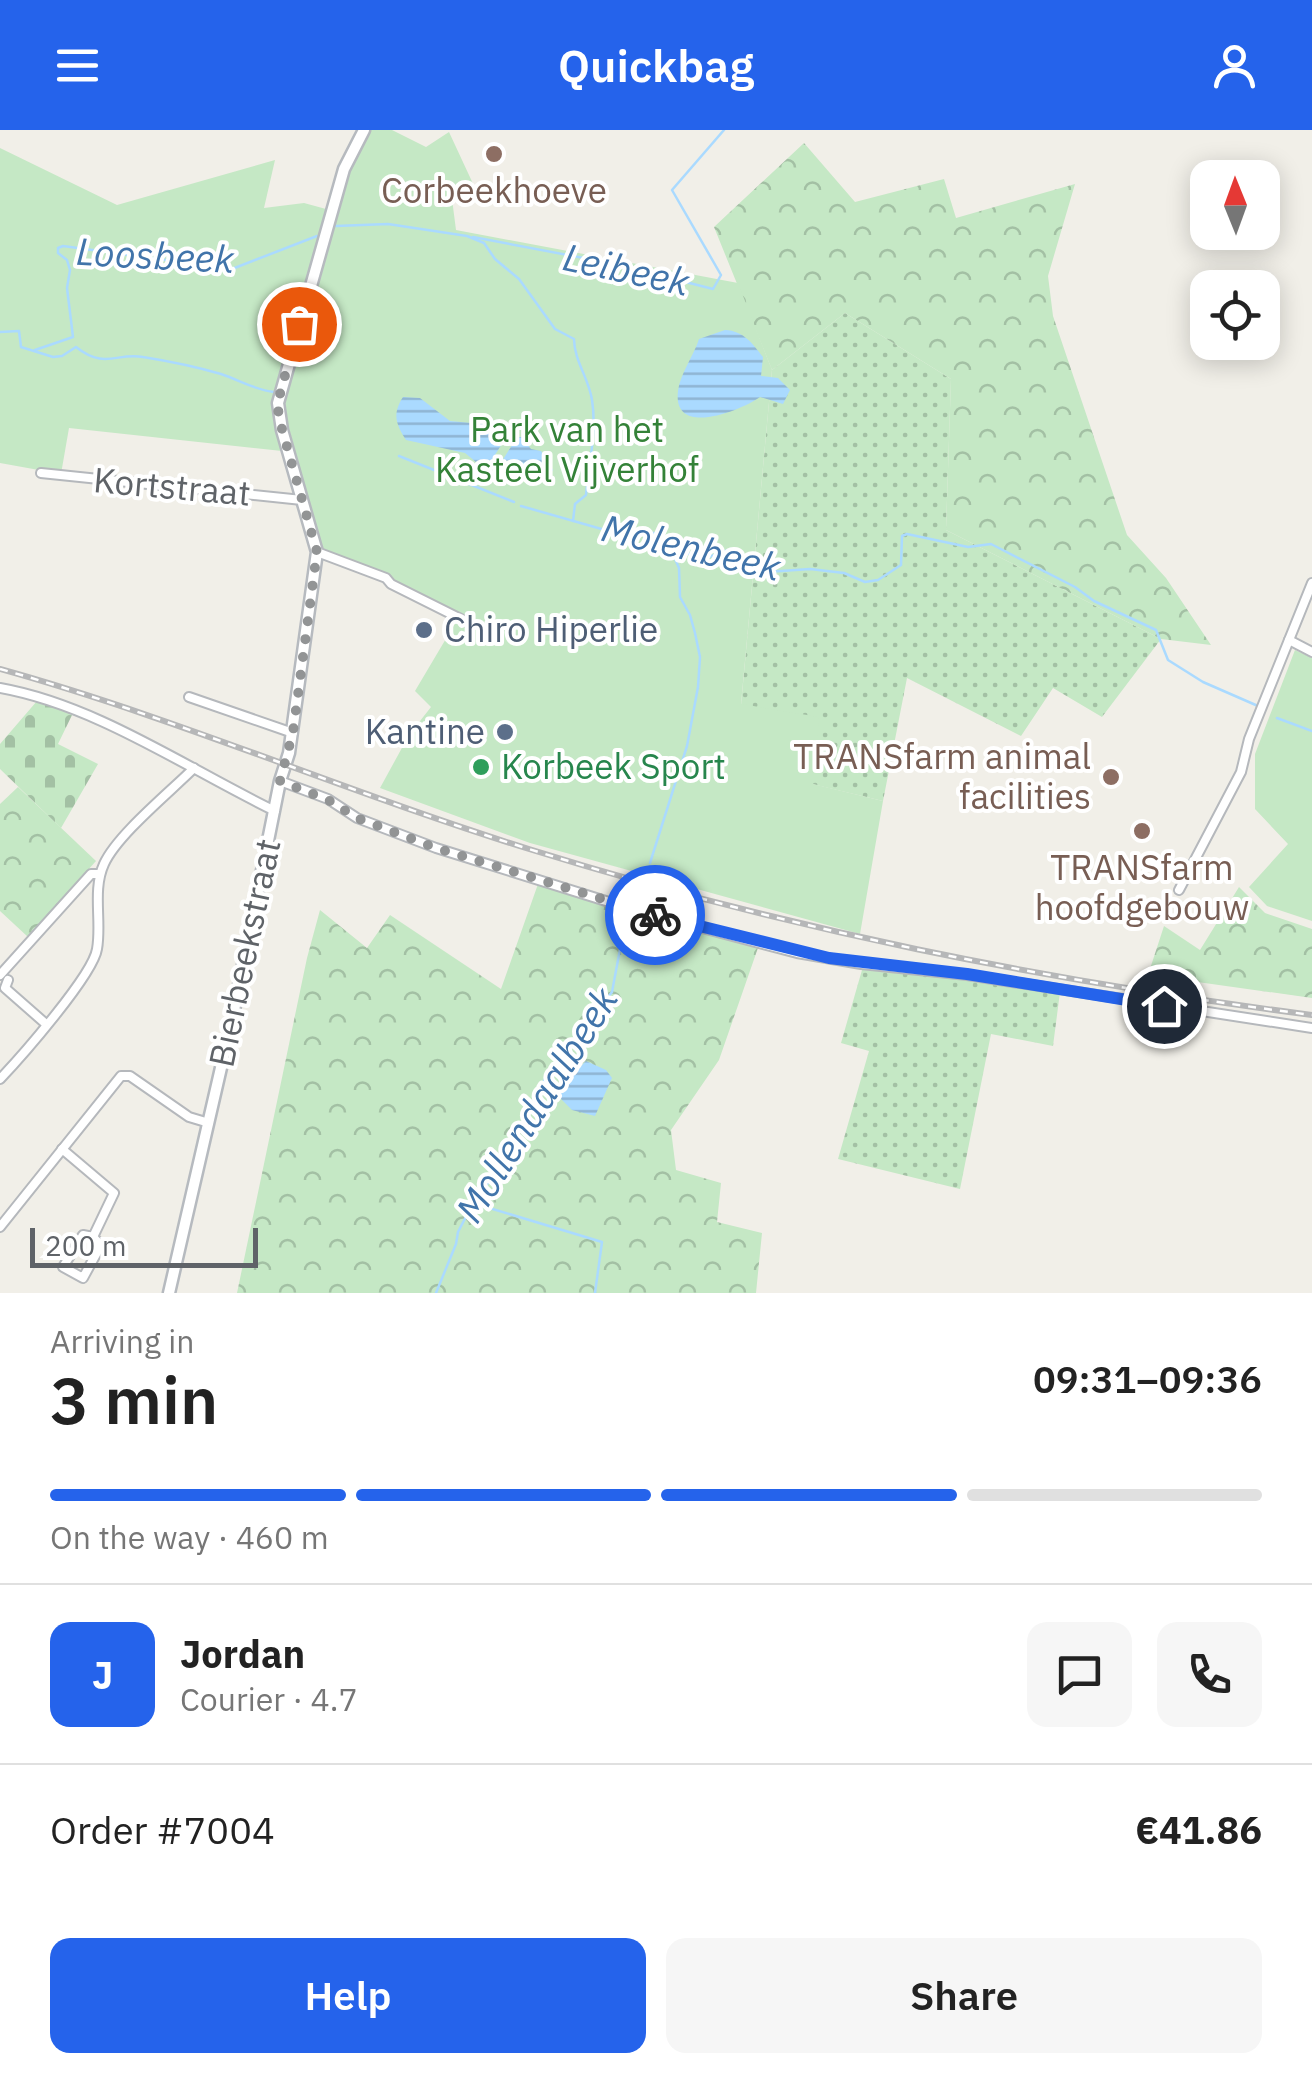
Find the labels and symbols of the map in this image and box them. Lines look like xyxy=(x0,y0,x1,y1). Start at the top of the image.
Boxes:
marker: Corbeekhoeve xyxy=(483,143,505,165)
north arrow xyxy=(1190,160,1280,250)
place label: Corbeekhoeve xyxy=(381,167,607,213)
water label: Loosbeek xyxy=(75,226,236,283)
water label: Leibeek xyxy=(559,231,695,306)
pin xyxy=(257,282,342,367)
park label: Park van het Kasteel Vijverhof xyxy=(435,406,699,492)
street label: Kortstraat xyxy=(92,456,253,516)
water label: Molenbeek xyxy=(597,502,787,591)
place label: Chiro Hiperlie xyxy=(444,606,658,652)
marker: Chiro Hiperlie xyxy=(413,619,435,641)
place label: Kantine xyxy=(365,708,485,754)
marker: Kantine xyxy=(494,721,516,743)
place label: TRANSfarm animal facilities xyxy=(793,733,1091,819)
place label: Korbeek Sport xyxy=(501,743,726,789)
marker: Korbeek Sport xyxy=(470,756,492,778)
marker: TRANSfarm animal facilities xyxy=(1100,766,1122,788)
marker: TRANSfarm hoofdgebouw xyxy=(1131,820,1153,842)
street label: Bierbeekstraat xyxy=(197,835,291,1071)
place label: TRANSfarm hoofdgebouw xyxy=(1035,844,1249,930)
courier xyxy=(605,865,705,965)
pin xyxy=(1122,964,1207,1049)
water label: Mollendaalbeek xyxy=(444,976,628,1231)
scale bar xyxy=(30,1223,258,1268)

